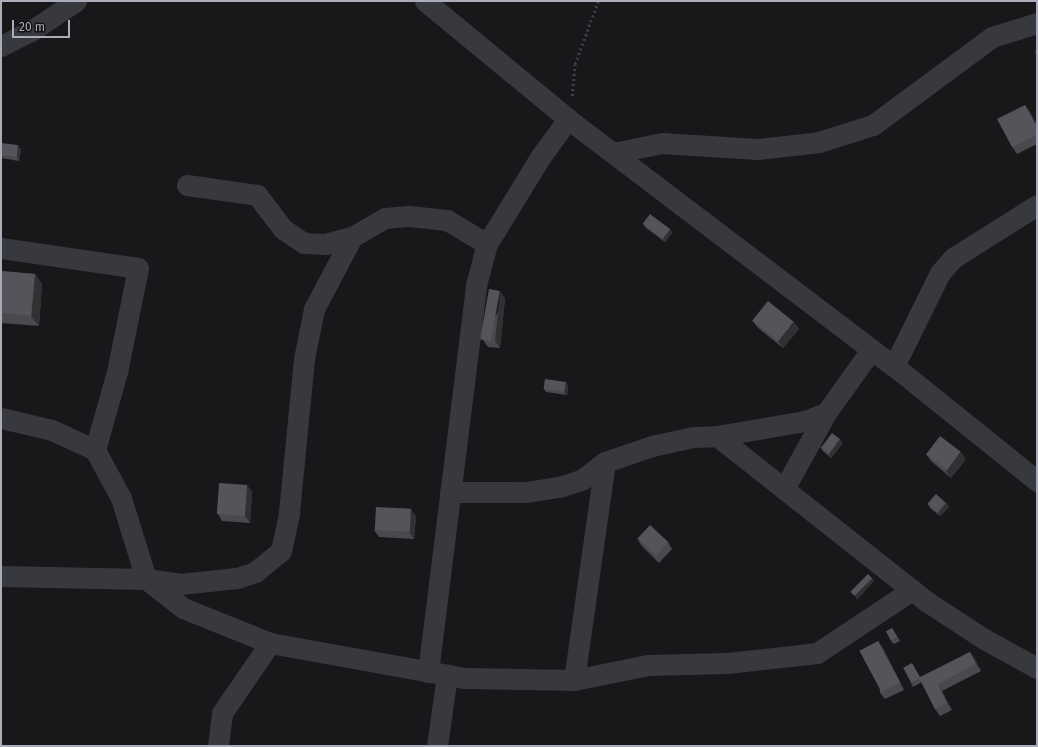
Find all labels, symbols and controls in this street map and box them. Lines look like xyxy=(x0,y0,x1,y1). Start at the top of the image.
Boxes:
scale bar xyxy=(14,12,72,38)
text: 20 m xyxy=(19,20,45,34)

